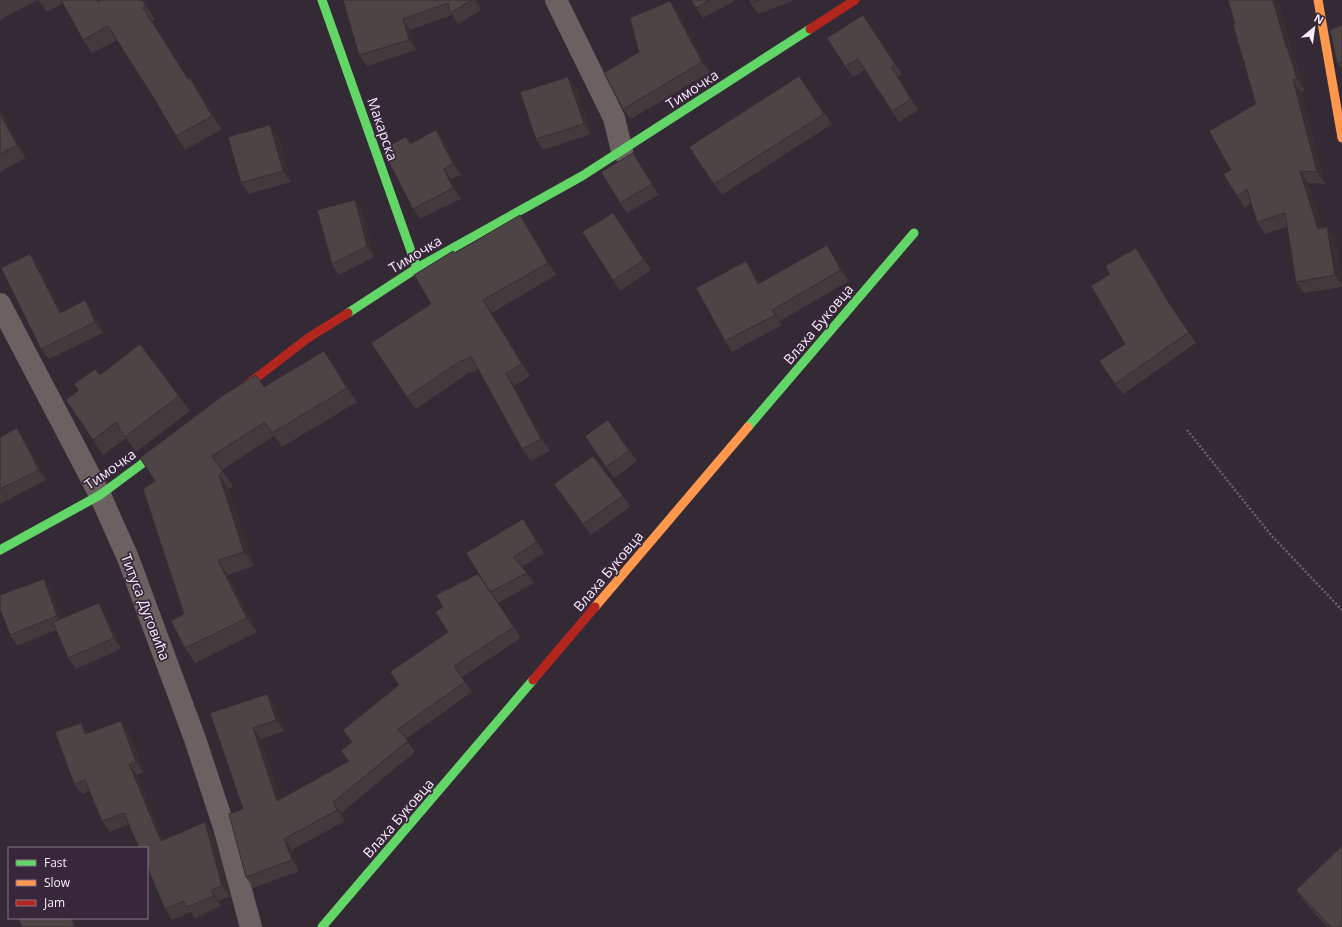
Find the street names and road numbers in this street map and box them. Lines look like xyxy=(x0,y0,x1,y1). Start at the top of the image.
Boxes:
street label: Тимочка xyxy=(662,65,722,113)
street label: Макарска xyxy=(363,95,403,163)
street label: Тимочка xyxy=(385,231,445,277)
street label: Влаха Буковца xyxy=(779,280,857,368)
street label: Тимочка xyxy=(80,444,140,494)
street label: Влаха Буковца xyxy=(569,527,647,615)
street label: Титуса Дуговића xyxy=(117,551,175,663)
street label: Влаха Буковца xyxy=(358,774,438,862)

